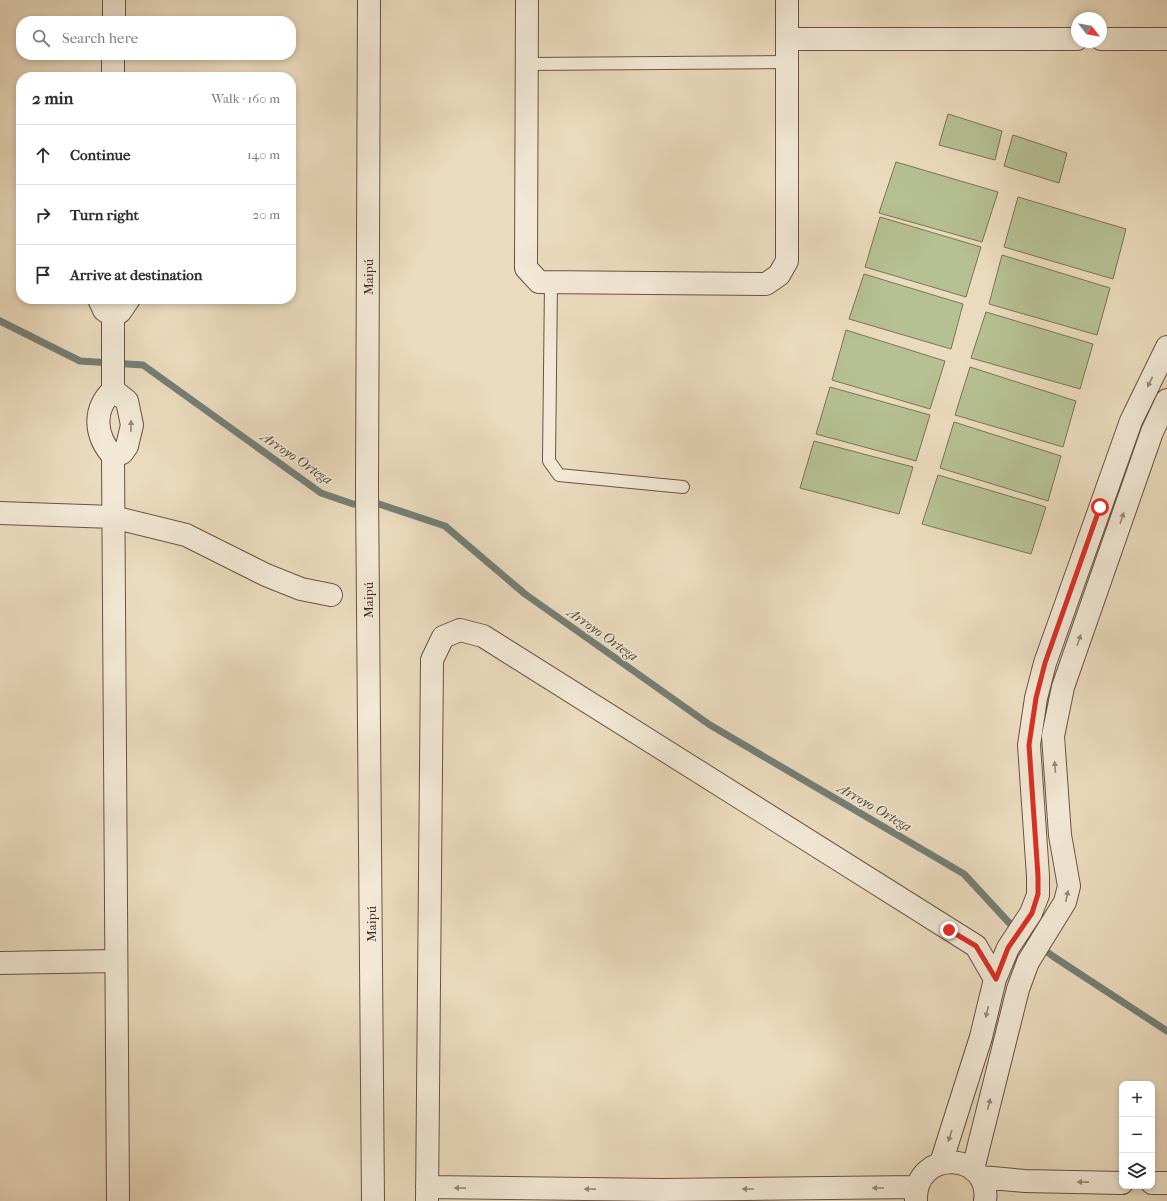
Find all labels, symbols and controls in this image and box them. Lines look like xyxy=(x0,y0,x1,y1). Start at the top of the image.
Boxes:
north arrow xyxy=(1071,12,1107,48)
search box xyxy=(16,16,296,60)
icon: search xyxy=(30,27,52,49)
text: Search here xyxy=(62,29,138,47)
text: 2 min xyxy=(32,88,73,108)
text: Walk · 160 m xyxy=(211,91,280,106)
icon: ahead xyxy=(32,144,54,166)
text: Continue xyxy=(70,146,130,164)
text: 140 m xyxy=(247,147,280,162)
icon: right xyxy=(32,204,54,226)
text: Turn right xyxy=(70,206,139,224)
text: 20 m xyxy=(253,207,280,222)
street label: Maipú xyxy=(361,258,376,295)
icon: arrive xyxy=(32,264,54,286)
text: Arrive at destination xyxy=(70,266,202,284)
one-way arrow xyxy=(1147,377,1153,388)
one-way arrow xyxy=(128,419,134,432)
water label: Arroyo Ortega xyxy=(256,427,336,488)
route start xyxy=(1091,498,1109,516)
one-way arrow xyxy=(1119,511,1125,523)
street label: Maipú xyxy=(361,581,376,618)
water label: Arroyo Ortega xyxy=(562,603,641,665)
one-way arrow xyxy=(1076,634,1082,646)
one-way arrow xyxy=(1052,761,1059,773)
water label: Arroyo Ortega xyxy=(833,778,915,835)
one-way arrow xyxy=(1064,889,1070,902)
street label: Maipú xyxy=(364,905,379,942)
route end xyxy=(940,921,958,939)
one-way arrow xyxy=(984,1006,990,1018)
map controls xyxy=(1119,1081,1155,1189)
button: + xyxy=(1119,1081,1155,1117)
one-way arrow xyxy=(987,1098,993,1110)
button: − xyxy=(1119,1117,1155,1153)
one-way arrow xyxy=(947,1131,953,1143)
button: layers xyxy=(1119,1153,1155,1189)
one-way arrow xyxy=(1076,1179,1089,1185)
one-way arrow xyxy=(453,1185,466,1191)
one-way arrow xyxy=(871,1185,884,1191)
one-way arrow xyxy=(583,1186,596,1192)
one-way arrow xyxy=(741,1186,754,1192)

